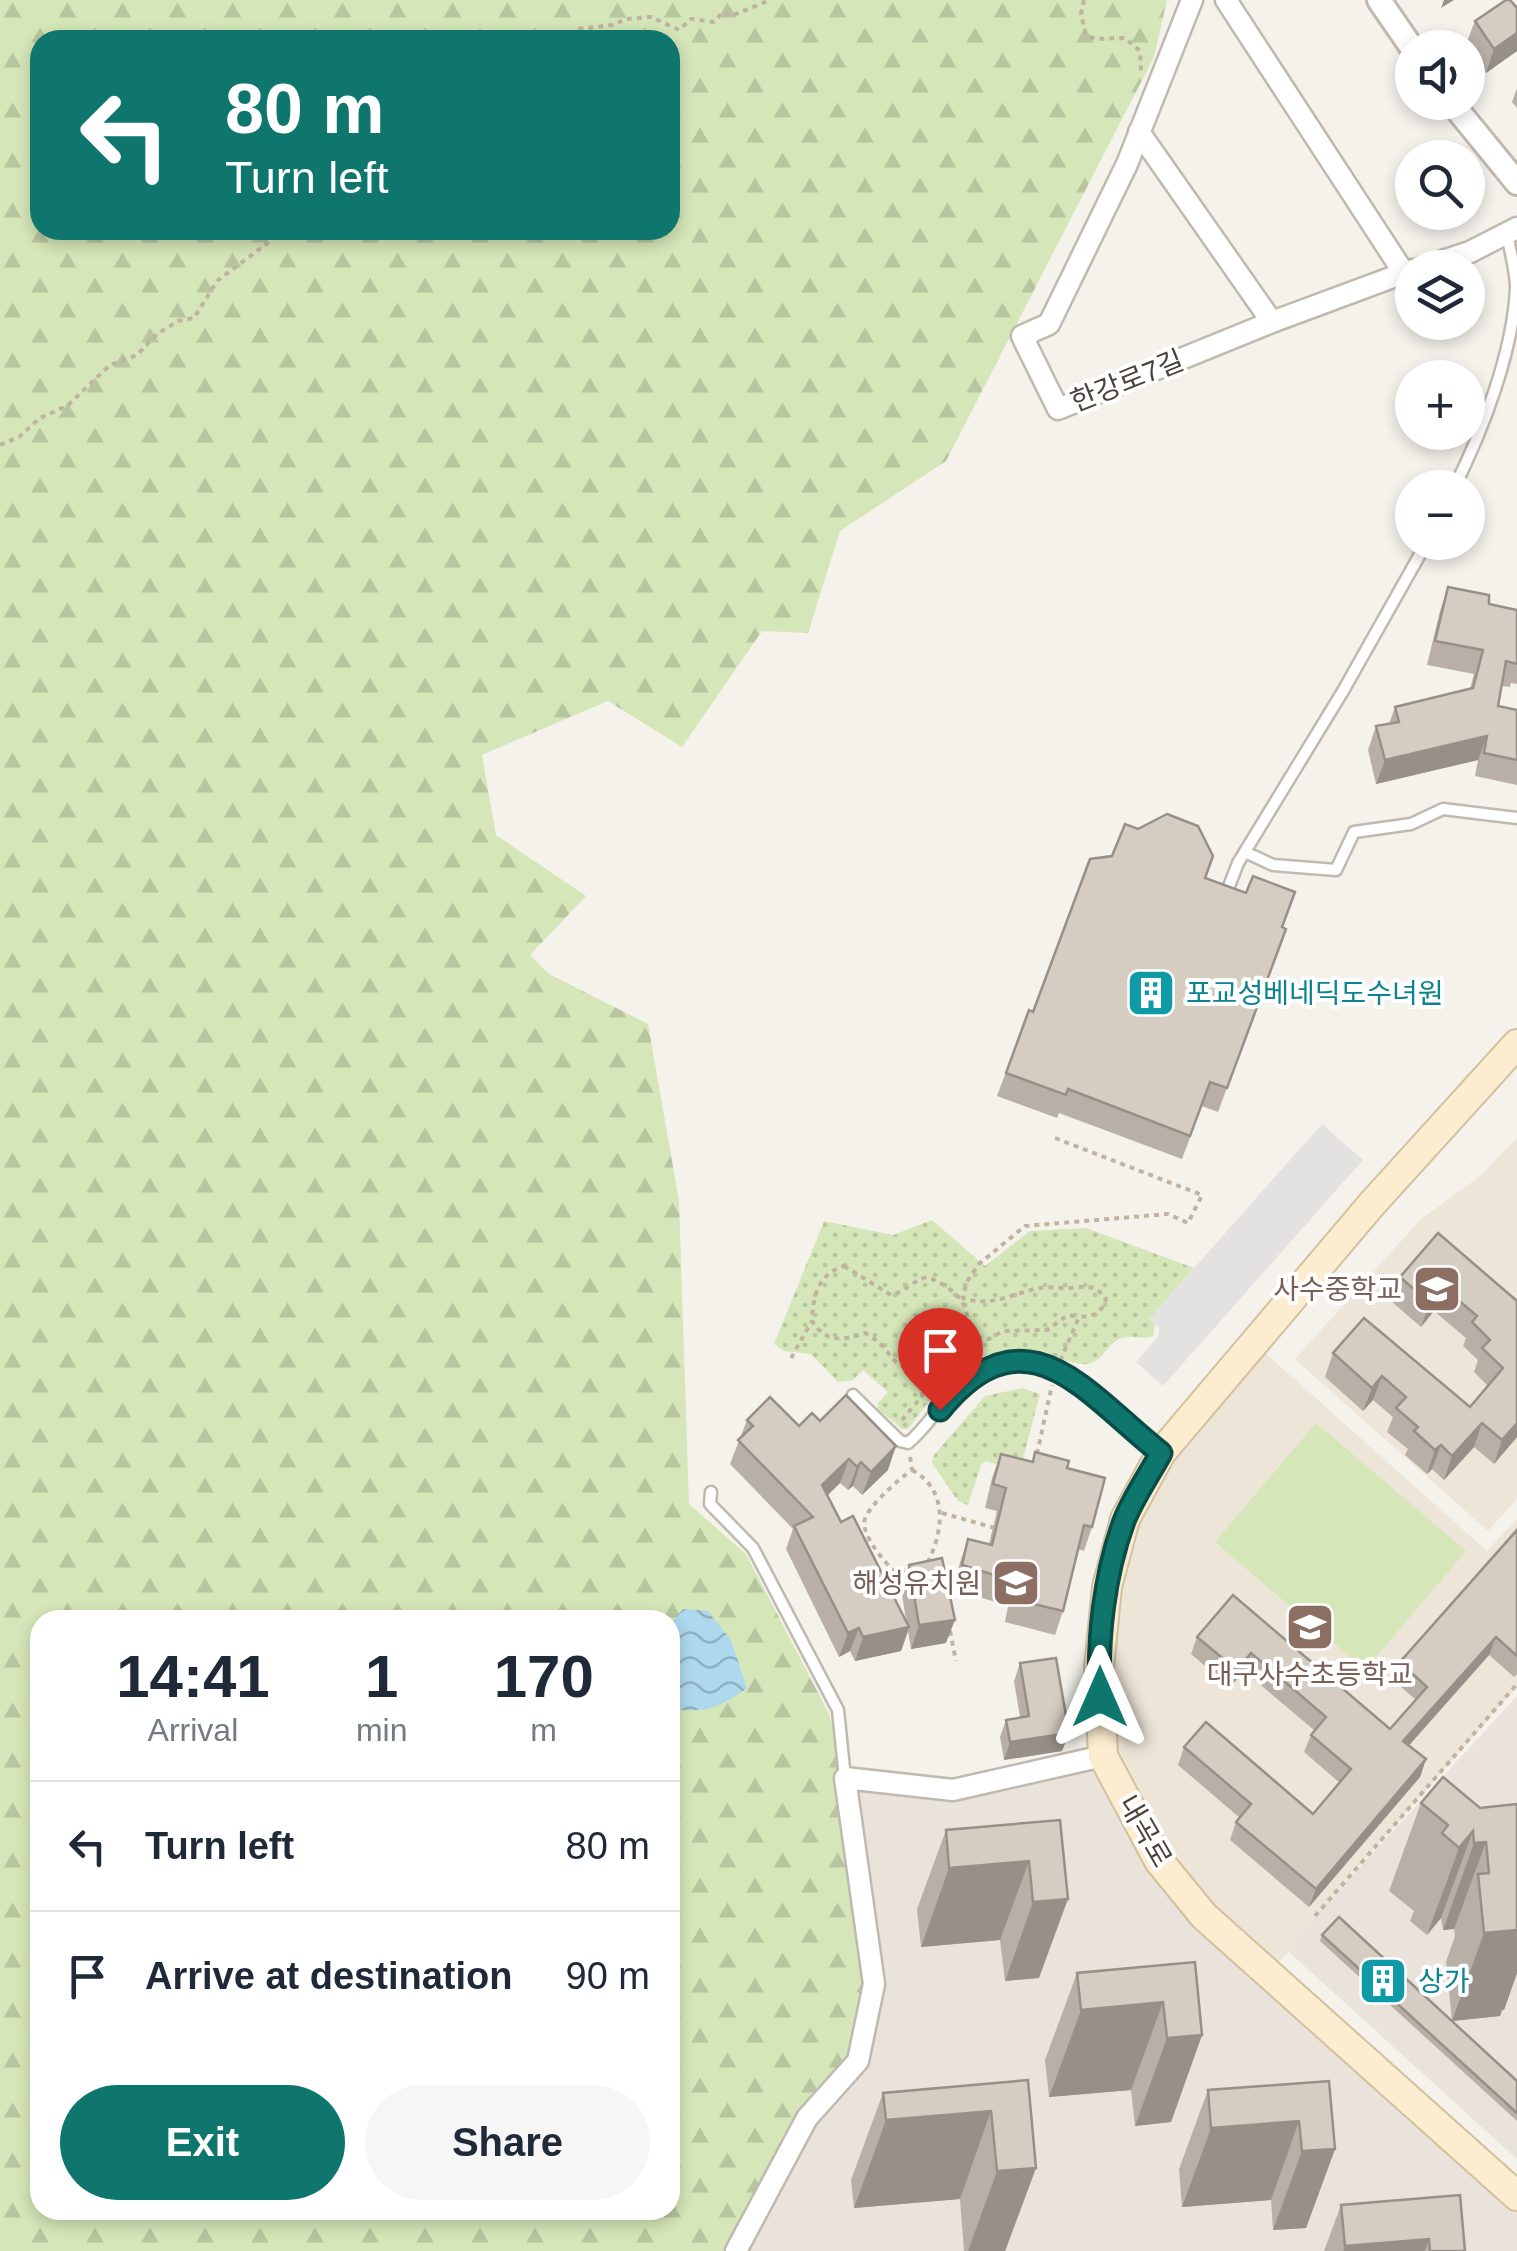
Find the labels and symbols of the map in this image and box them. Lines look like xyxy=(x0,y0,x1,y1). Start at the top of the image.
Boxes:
street label: 한강로7길 xyxy=(1066,344,1188,418)
building icon: 포교성베네딕도수녀원 xyxy=(1125,967,1177,1019)
place label: 포교성베네딕도수녀원 xyxy=(1186,978,1444,1009)
school or university icon: 사수중학교 xyxy=(1411,1263,1463,1315)
place label: 사수중학교 xyxy=(1273,1274,1402,1305)
pin xyxy=(898,1308,983,1411)
school or university icon: 해성유치원 xyxy=(990,1557,1042,1609)
place label: 해성유치원 xyxy=(852,1568,981,1599)
school or university icon: 대구사수초등학교 xyxy=(1284,1601,1336,1653)
position arrow xyxy=(1048,1645,1152,1749)
place label: 대구사수초등학교 xyxy=(1207,1659,1413,1690)
street label: 내곡로 xyxy=(1112,1790,1178,1872)
building icon: 상가 xyxy=(1357,1955,1409,2007)
place label: 상가 xyxy=(1418,1966,1470,1997)

